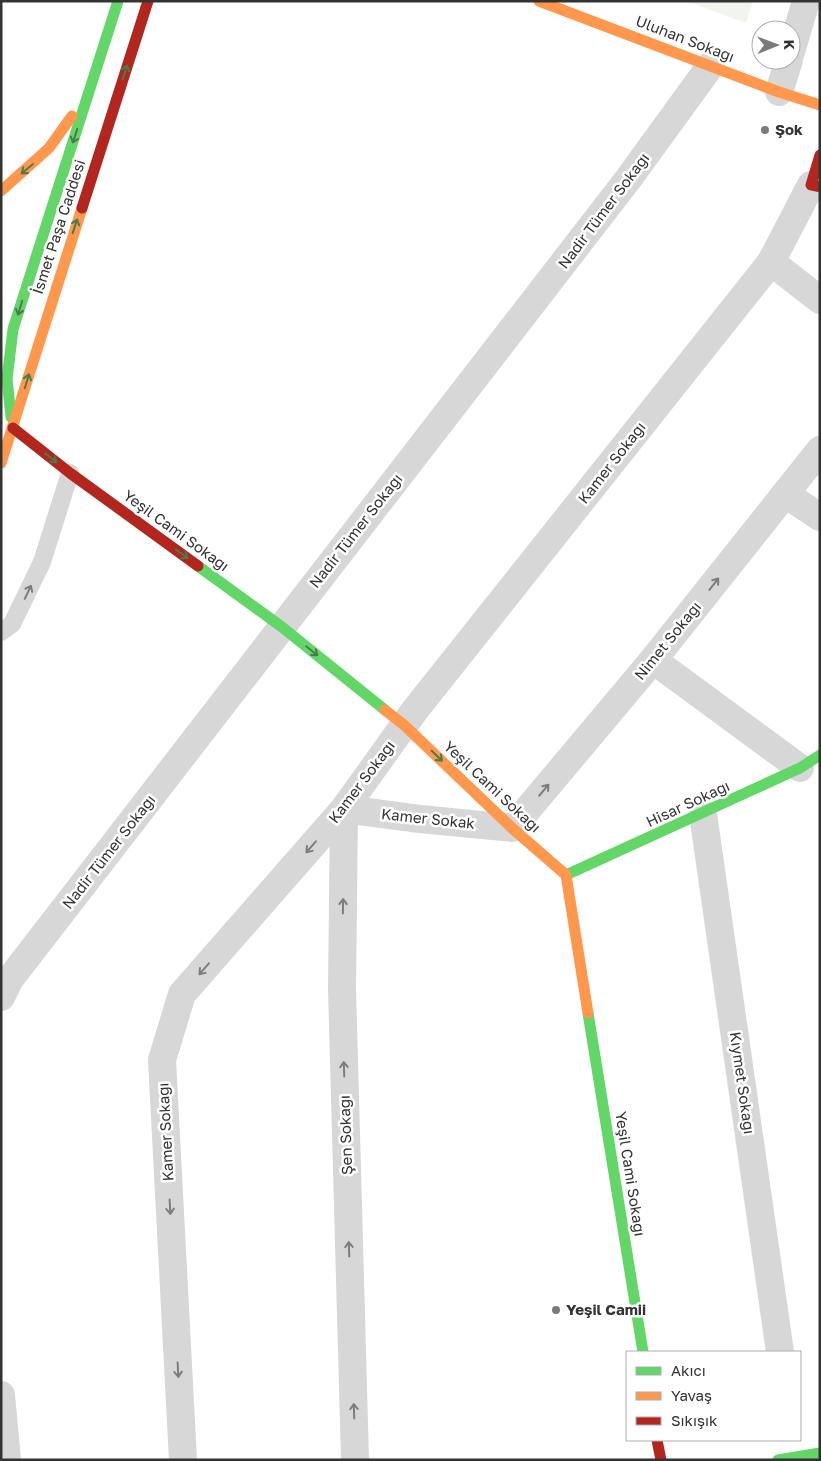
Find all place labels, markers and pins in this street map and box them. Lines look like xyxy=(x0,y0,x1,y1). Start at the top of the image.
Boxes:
place label: Şok xyxy=(775,120,803,138)
marker: Şok xyxy=(759,124,771,136)
place label: Yeşil Camii xyxy=(566,1300,646,1318)
marker: Yeşil Camii xyxy=(550,1304,562,1316)

